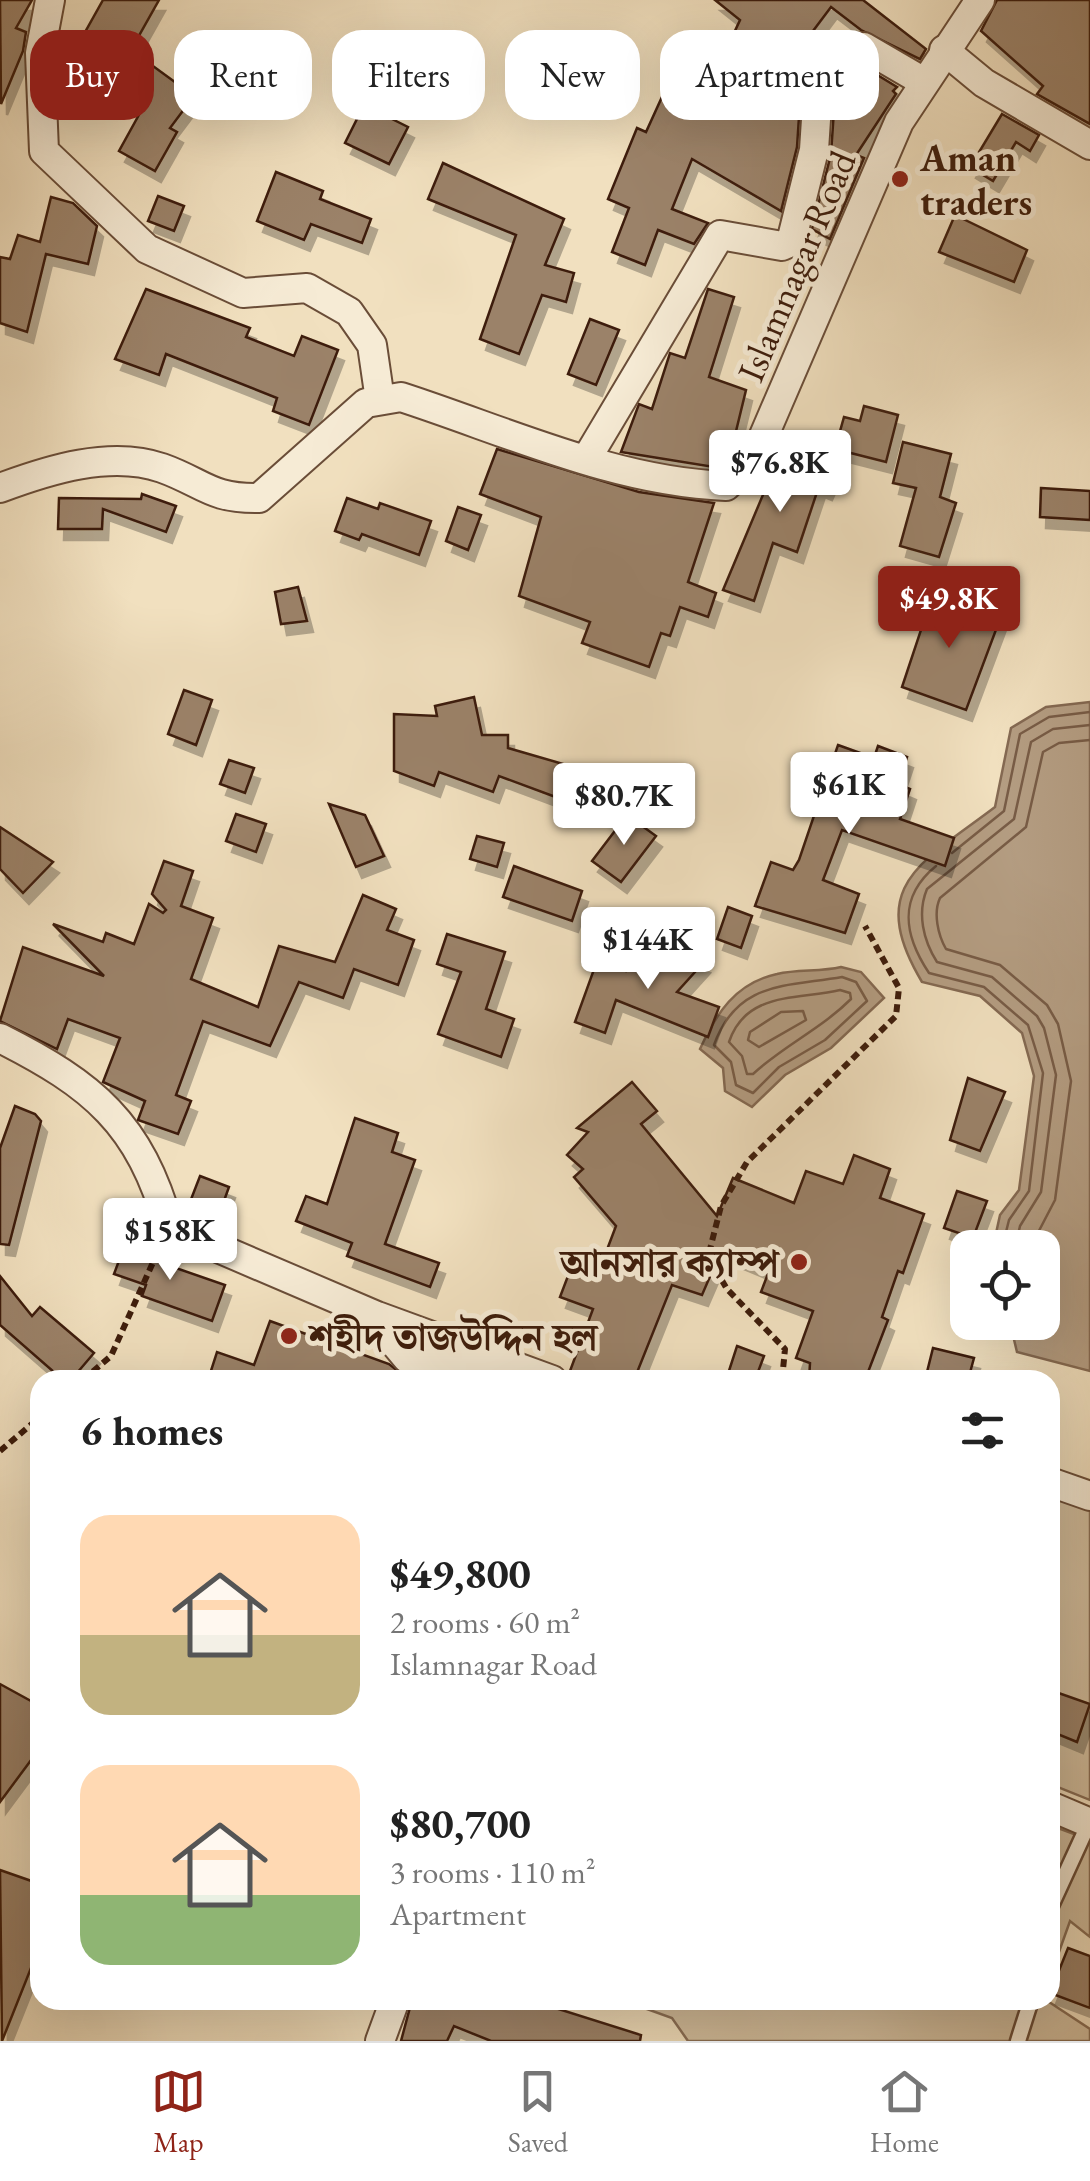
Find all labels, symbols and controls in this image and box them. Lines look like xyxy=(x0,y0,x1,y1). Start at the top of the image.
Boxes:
chip: Buy xyxy=(30,30,154,120)
chip: Rent xyxy=(174,30,312,120)
chip: Filters xyxy=(332,30,485,120)
chip: New xyxy=(505,30,640,120)
chip: Apartment xyxy=(660,30,879,120)
place label: Aman traders xyxy=(919,133,1032,226)
street label: Islamnagar Road xyxy=(725,143,867,389)
marker: Aman traders xyxy=(889,168,911,190)
pin: $76.8K xyxy=(699,430,861,515)
text: $76.8K xyxy=(731,441,829,483)
pin: $49.8K xyxy=(868,566,1030,651)
text: $49.8K xyxy=(900,577,998,619)
pin: $61K xyxy=(790,752,908,837)
pin: $80.7K xyxy=(543,763,705,848)
text: $61K xyxy=(812,763,886,805)
text: $80.7K xyxy=(575,774,673,816)
pin: $144K xyxy=(578,907,718,992)
text: $144K xyxy=(603,918,693,960)
pin: $158K xyxy=(100,1198,240,1283)
text: $158K xyxy=(125,1209,215,1251)
map controls xyxy=(950,1230,1060,1340)
button: locate xyxy=(950,1230,1060,1340)
place label: আনসার ক্যাম্প xyxy=(558,1238,781,1287)
marker: আনসার ক্যাম্প xyxy=(788,1251,810,1273)
place label: শহীদ তাজউদ্দিন হল xyxy=(307,1312,600,1361)
marker: শহীদ তাজউদ্দিন হল xyxy=(278,1325,300,1347)
text: 6 homes xyxy=(80,1403,223,1458)
icon: filters xyxy=(955,1403,1010,1458)
text: $49,800 xyxy=(390,1546,531,1601)
icon: home xyxy=(160,1555,280,1675)
text: 2 rooms · 60 m² xyxy=(390,1601,580,1643)
text: Islamnagar Road xyxy=(390,1643,597,1685)
text: $80,700 xyxy=(390,1796,531,1851)
icon: home xyxy=(160,1805,280,1925)
text: 3 rooms · 110 m² xyxy=(390,1851,596,1893)
text: Apartment xyxy=(390,1893,526,1935)
tab: Map xyxy=(151,2064,206,2160)
tab: Saved xyxy=(508,2064,568,2160)
tab: Home xyxy=(870,2064,939,2160)

